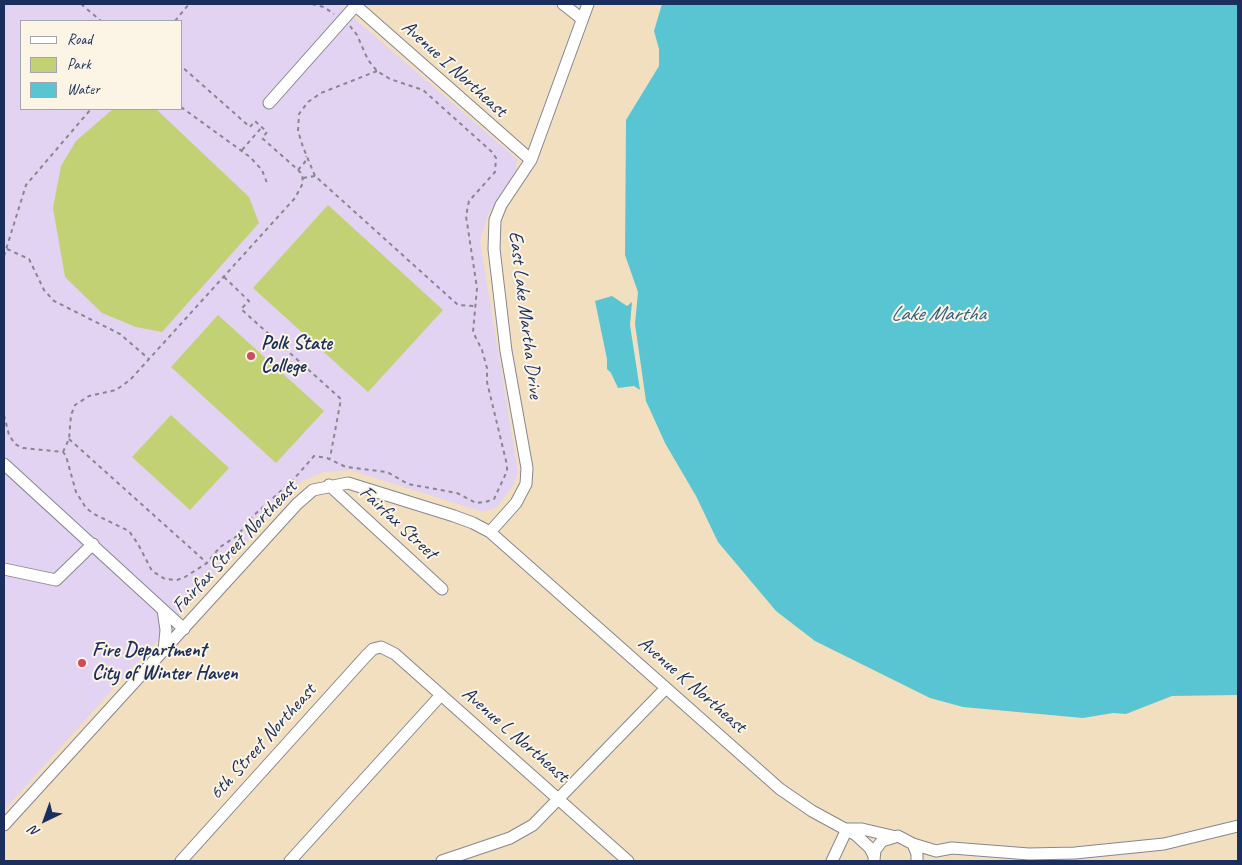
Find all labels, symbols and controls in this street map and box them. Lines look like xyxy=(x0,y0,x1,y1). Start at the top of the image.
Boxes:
street label: Avenue I Northeast xyxy=(396,15,512,123)
legend xyxy=(20,20,182,110)
text: Road xyxy=(67,30,92,49)
text: Park xyxy=(67,55,91,74)
text: Water xyxy=(67,80,100,99)
street label: East Lake Martha Drive xyxy=(503,230,547,400)
water label: Lake Martha xyxy=(891,301,985,327)
place label: Polk State College xyxy=(261,332,332,379)
marker: Polk State College xyxy=(245,350,257,362)
street label: Fairfax Street Northeast xyxy=(167,476,303,618)
street label: Fairfax Street xyxy=(354,481,442,565)
street label: Avenue K Northeast xyxy=(633,631,751,739)
place label: Fire Department City of Winter Haven xyxy=(92,639,238,686)
marker: Fire Department City of Winter Haven xyxy=(76,657,88,669)
street label: 6th Street Northeast xyxy=(205,679,321,805)
street label: Avenue L Northeast xyxy=(456,682,574,788)
north arrow xyxy=(20,795,70,845)
text: N xyxy=(26,822,44,841)

